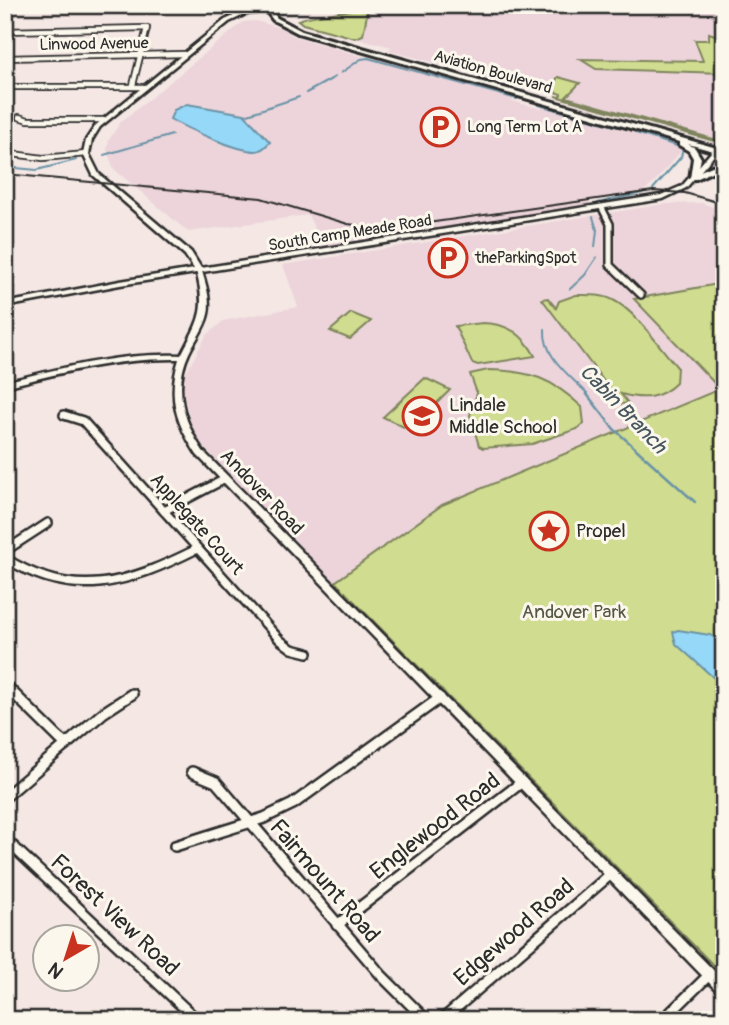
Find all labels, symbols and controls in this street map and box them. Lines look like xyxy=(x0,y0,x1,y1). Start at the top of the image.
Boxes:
street label: Linwood Avenue xyxy=(39,33,149,55)
street label: Aviation Boulevard xyxy=(432,46,554,98)
parking icon: Long Term Lot A xyxy=(419,106,461,148)
place label: Long Term Lot A xyxy=(467,117,582,137)
street label: South Camp Meade Road xyxy=(267,210,433,256)
parking icon: theParkingSpot xyxy=(427,237,469,279)
place label: theParkingSpot xyxy=(474,248,577,268)
water label: Cabin Branch xyxy=(574,359,673,460)
place label: Lindale Middle School xyxy=(449,393,557,439)
school or university icon: Lindale Middle School xyxy=(401,395,443,437)
street label: Andover Road xyxy=(215,444,309,540)
street label: Applegate Court xyxy=(145,468,249,580)
place icon: Propel xyxy=(528,510,570,552)
place label: Propel xyxy=(576,519,626,543)
park label: Andover Park xyxy=(522,600,626,624)
street label: Englewood Road xyxy=(364,766,506,886)
street label: Fairmount Road xyxy=(263,813,387,949)
street label: Forest View Road xyxy=(44,848,186,982)
street label: Edgewood Road xyxy=(448,872,580,992)
north arrow xyxy=(32,923,102,993)
text: N xyxy=(43,957,68,984)

